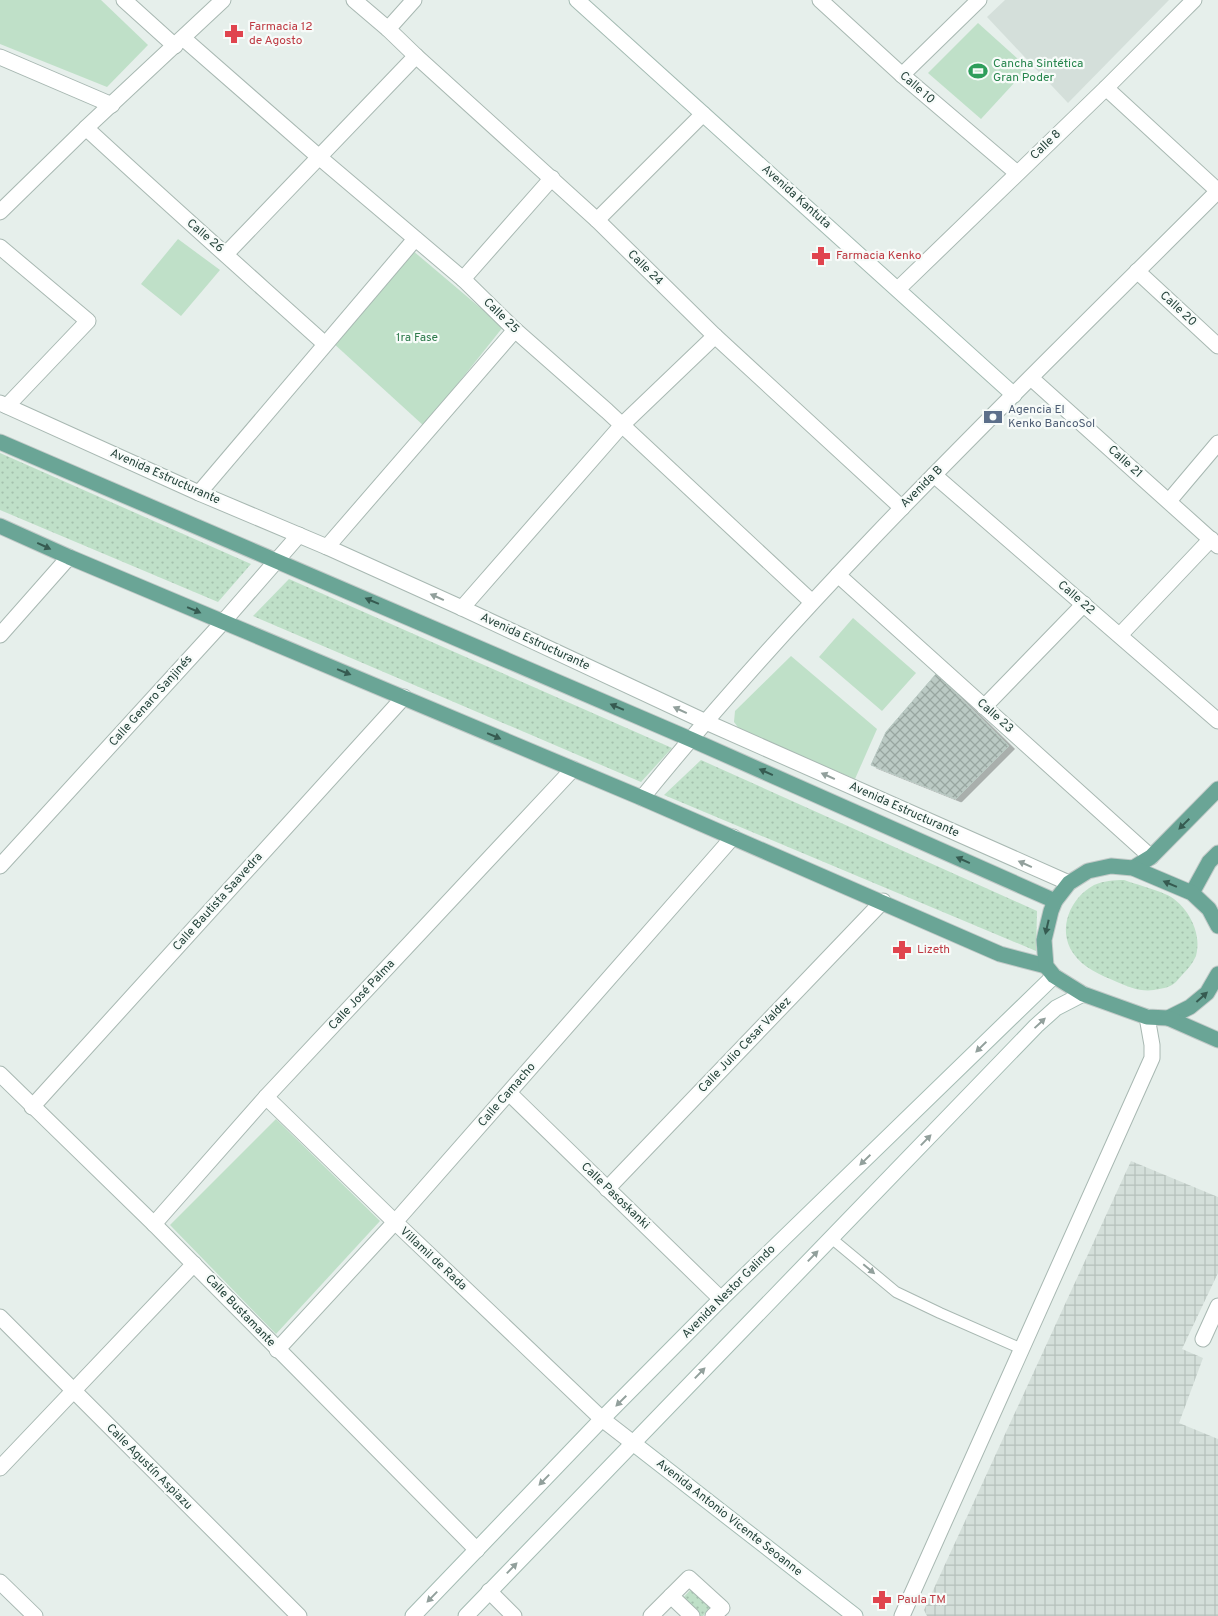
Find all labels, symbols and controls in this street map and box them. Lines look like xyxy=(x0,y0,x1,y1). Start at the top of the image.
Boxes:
place label: Farmacia 12 de Agosto xyxy=(249,19,313,49)
pharmacy icon: Farmacia 12 de Agosto xyxy=(223,23,245,45)
place label: Cancha Sintética Gran Poder xyxy=(993,56,1083,86)
sports icon: Cancha Sintética Gran Poder xyxy=(967,60,989,82)
street label: Calle 10 xyxy=(896,68,938,108)
street label: Calle 8 xyxy=(1027,126,1065,164)
street label: Avenida Kantuta xyxy=(758,161,834,233)
street label: Calle 26 xyxy=(183,216,227,256)
pharmacy icon: Farmacia Kenko xyxy=(810,245,832,267)
street label: Calle 24 xyxy=(624,247,666,289)
place label: Farmacia Kenko xyxy=(836,248,922,264)
street label: Calle 20 xyxy=(1156,288,1200,330)
street label: Calle 25 xyxy=(479,295,523,337)
park label: 1ra Fase xyxy=(396,330,438,346)
place label: Agencia El Kenko BancoSol xyxy=(1008,402,1095,432)
bank icon: Agencia El Kenko BancoSol xyxy=(982,406,1004,428)
street label: Calle 21 xyxy=(1104,442,1146,482)
street label: Avenida Estructurante xyxy=(107,445,223,509)
street label: Avenida B xyxy=(897,462,947,512)
one-way arrow xyxy=(37,543,51,551)
street label: Calle 22 xyxy=(1054,577,1098,619)
one-way arrow xyxy=(430,592,444,600)
one-way arrow xyxy=(365,597,379,605)
one-way arrow xyxy=(187,607,201,615)
street label: Avenida Estructurante xyxy=(478,610,592,674)
street label: Calle Genaro Sanjinés xyxy=(106,652,196,750)
one-way arrow xyxy=(337,669,351,677)
street label: Calle 23 xyxy=(973,695,1017,737)
one-way arrow xyxy=(610,703,624,711)
one-way arrow xyxy=(673,705,687,713)
one-way arrow xyxy=(487,732,501,740)
one-way arrow xyxy=(759,768,773,776)
one-way arrow xyxy=(821,772,835,780)
street label: Avenida Estructurante xyxy=(846,778,962,842)
one-way arrow xyxy=(1178,818,1190,830)
street label: Calle Bautista Saavedra xyxy=(170,849,266,955)
one-way arrow xyxy=(956,856,970,864)
one-way arrow xyxy=(1018,859,1032,867)
one-way arrow xyxy=(1163,879,1177,887)
one-way arrow xyxy=(1043,920,1051,935)
pharmacy icon: Lizeth xyxy=(891,939,913,961)
place label: Lizeth xyxy=(917,942,950,958)
street label: Calle José Palma xyxy=(325,956,399,1034)
one-way arrow xyxy=(1195,991,1207,1003)
street label: Calle Julio Cesar Valdez xyxy=(695,994,795,1096)
one-way arrow xyxy=(1033,1017,1045,1029)
one-way arrow xyxy=(976,1040,988,1052)
street label: Calle Camacho xyxy=(475,1059,540,1131)
one-way arrow xyxy=(920,1134,932,1146)
one-way arrow xyxy=(859,1154,871,1166)
street label: Calle Pasoskanki xyxy=(577,1159,653,1233)
street label: Villamil de Rada xyxy=(396,1224,470,1294)
street label: Avenida Nestor Galindo xyxy=(679,1242,779,1342)
one-way arrow xyxy=(807,1251,819,1263)
one-way arrow xyxy=(862,1263,874,1275)
street label: Calle Bustamante xyxy=(201,1271,279,1351)
one-way arrow xyxy=(694,1367,706,1379)
one-way arrow xyxy=(615,1394,627,1406)
street label: Calle Agustín Aspiazu xyxy=(102,1420,196,1514)
street label: Avenida Antonio Vicente Seoanne xyxy=(653,1456,805,1580)
one-way arrow xyxy=(538,1473,550,1485)
one-way arrow xyxy=(506,1563,518,1575)
pharmacy icon: Paula TM xyxy=(871,1589,893,1611)
one-way arrow xyxy=(426,1591,438,1603)
place label: Paula TM xyxy=(897,1592,946,1608)

